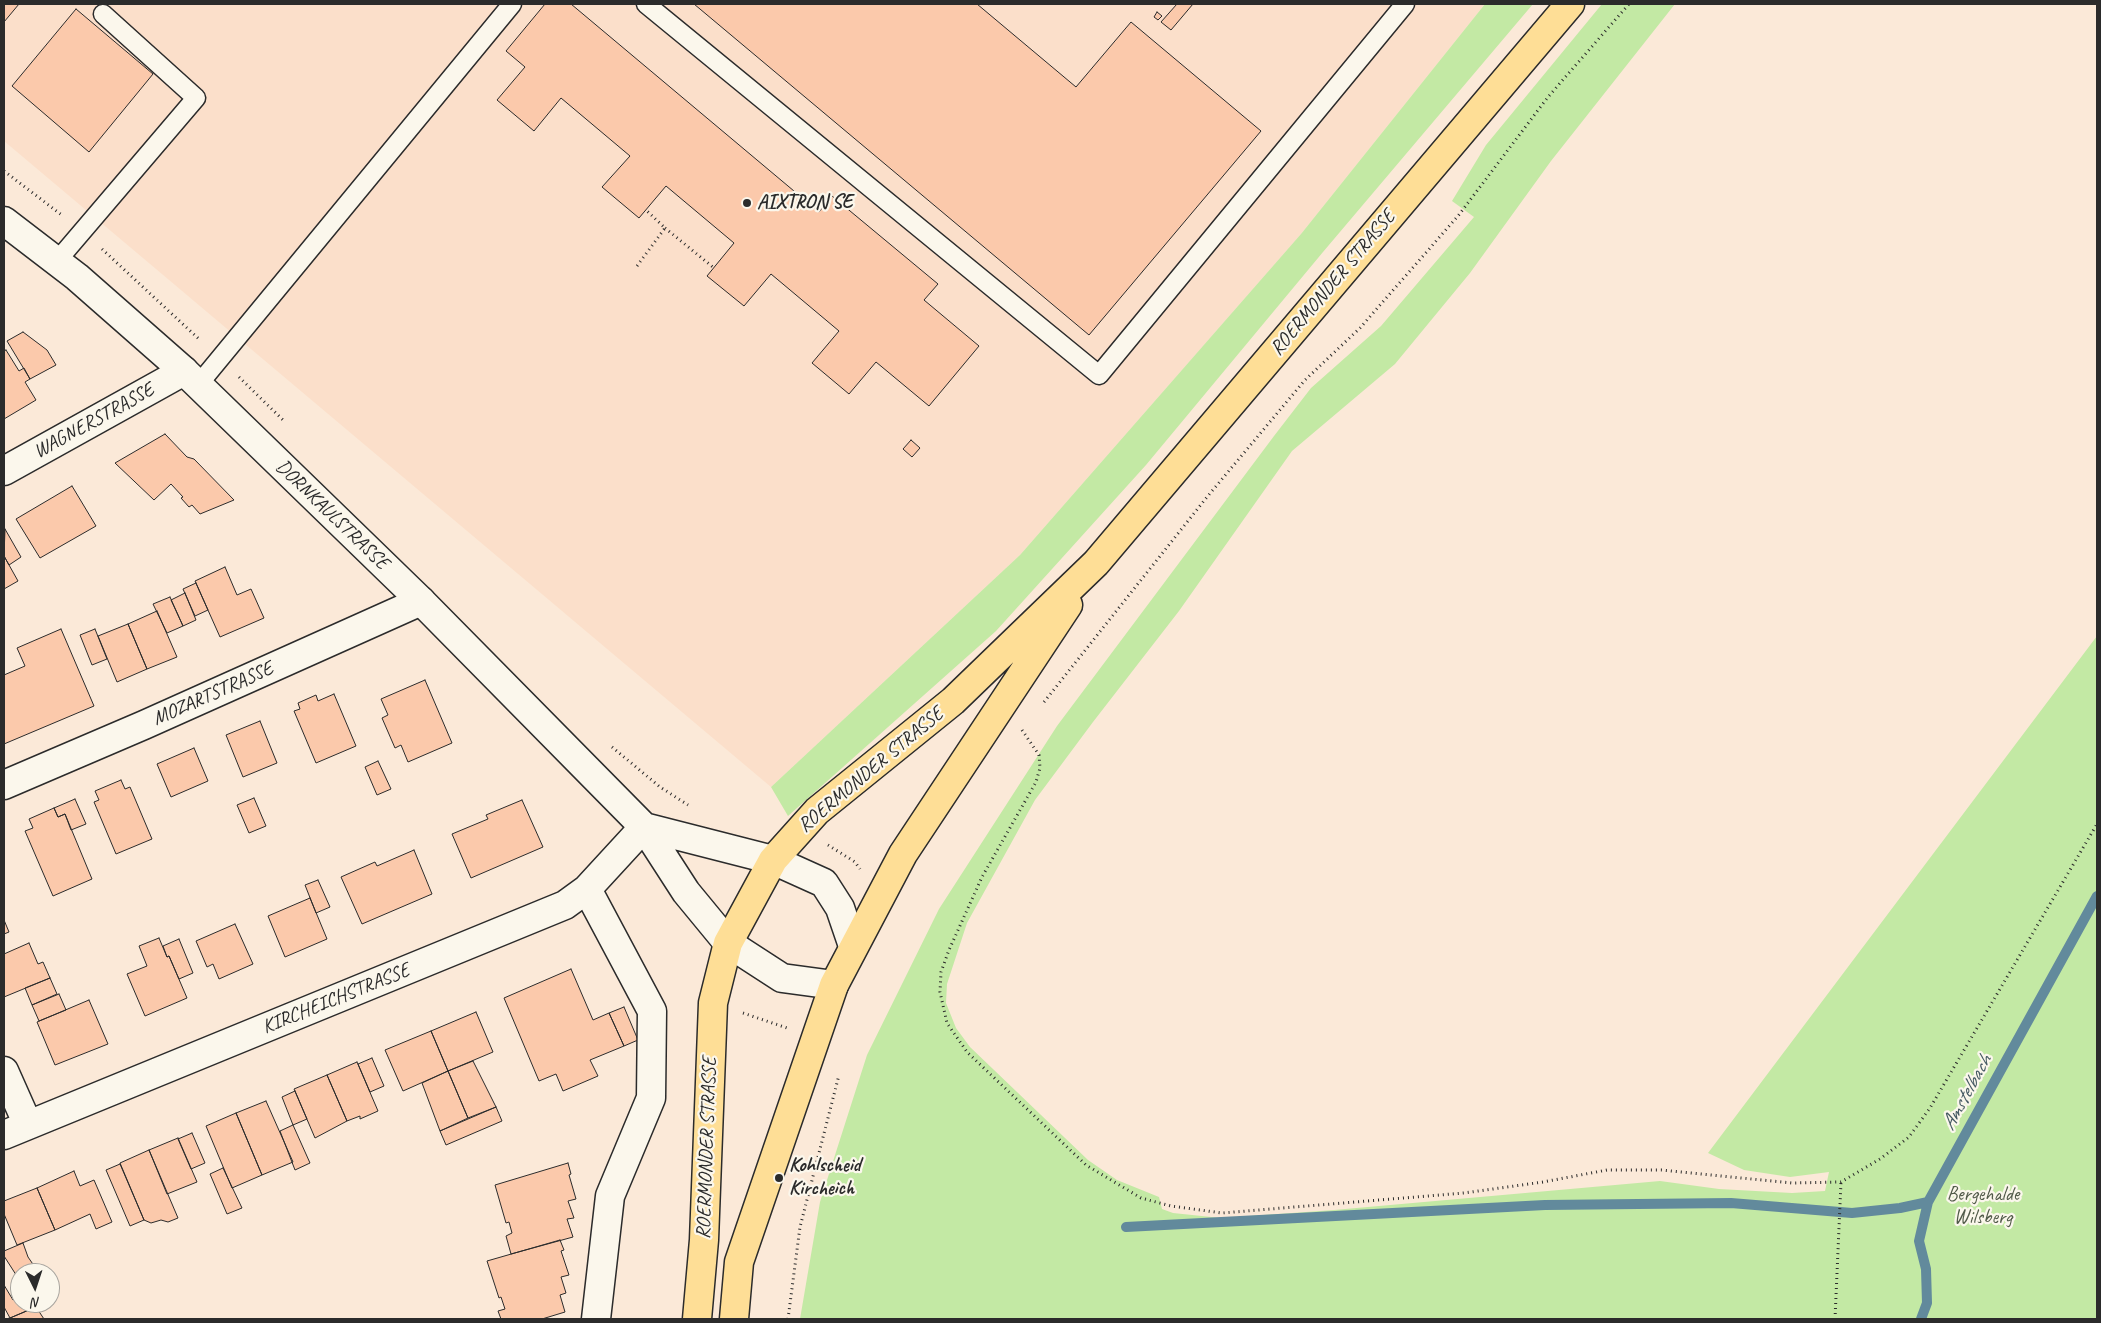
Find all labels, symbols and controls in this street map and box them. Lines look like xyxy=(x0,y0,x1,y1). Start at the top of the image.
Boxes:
place label: AIXTRON SE xyxy=(757,191,852,215)
marker: AIXTRON SE xyxy=(741,197,753,209)
street label: ROERMONDER STRASSE xyxy=(1265,205,1401,361)
street label: WAGNERSTRASSE xyxy=(30,378,158,464)
street label: DORNKAULSTRASSE xyxy=(270,455,394,575)
street label: MOZARTSTRASSE xyxy=(149,657,277,731)
street label: ROERMONDER STRASSE xyxy=(793,702,949,838)
street label: KIRCHEICHSTRASSE xyxy=(259,959,413,1039)
water label: Amstelbach xyxy=(1936,1051,1998,1135)
street label: ROERMONDER STRASSE xyxy=(692,1056,722,1240)
place label: Kohlscheid Kircheich xyxy=(789,1154,861,1201)
marker: Kohlscheid Kircheich xyxy=(773,1172,785,1184)
park label: Bergehalde Wilsberg xyxy=(1947,1183,2019,1230)
north arrow xyxy=(10,1263,60,1313)
text: N xyxy=(31,1294,41,1311)

